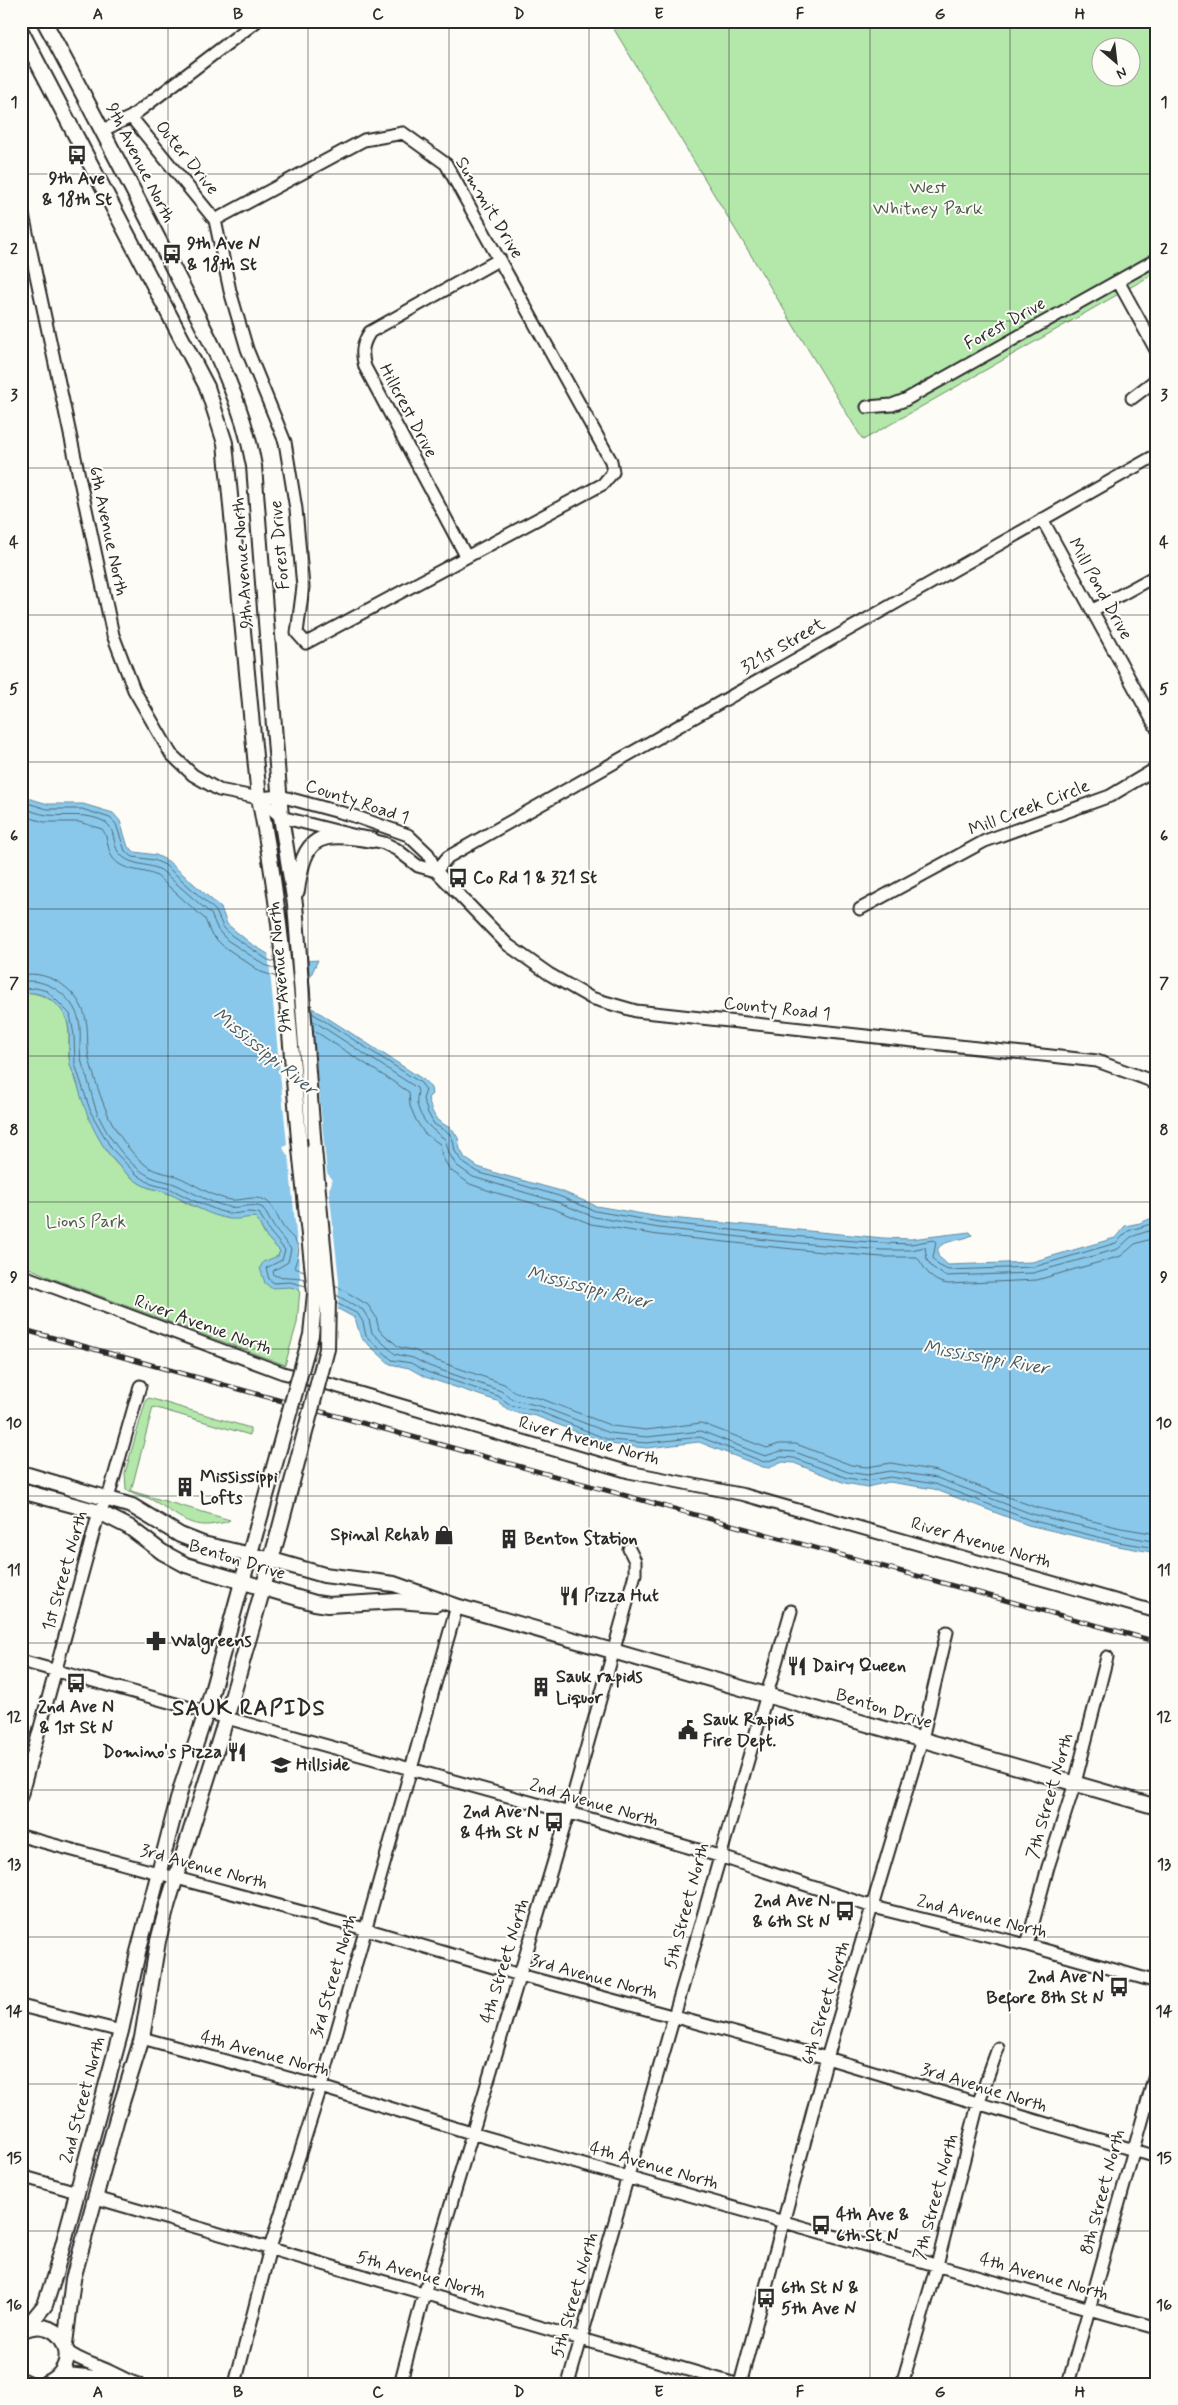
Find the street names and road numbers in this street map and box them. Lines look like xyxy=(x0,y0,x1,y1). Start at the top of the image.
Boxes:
street label: 9th Avenue North xyxy=(99,99,181,227)
street label: Outer Drive xyxy=(150,116,224,200)
street label: Summit Drive xyxy=(449,153,529,263)
street label: Forest Drive xyxy=(960,292,1050,356)
street label: Hillcrest Drive xyxy=(373,360,443,462)
street label: 6th Avenue North xyxy=(83,464,133,598)
street label: 9th Avenue North xyxy=(226,497,260,629)
street label: Forest Drive xyxy=(264,499,296,591)
street label: Mill Pond Drive xyxy=(1062,534,1138,644)
street label: 321st Street xyxy=(737,612,830,680)
street label: County Road 1 xyxy=(302,774,412,830)
street label: Mill Creek Circle xyxy=(965,774,1093,842)
street label: 9th Avenue North xyxy=(262,900,298,1034)
street label: County Road 1 xyxy=(722,991,832,1027)
street label: River Avenue North xyxy=(131,1289,275,1361)
street label: River Avenue North xyxy=(516,1411,662,1471)
street label: 1st Street North xyxy=(36,1508,94,1634)
street label: River Avenue North xyxy=(908,1512,1054,1574)
street label: Benton Drive xyxy=(186,1534,288,1586)
street label: Benton Drive xyxy=(833,1683,935,1735)
street label: 7th Street North xyxy=(1021,1730,1079,1862)
street label: 2nd Avenue North xyxy=(527,1773,661,1833)
street label: 3rd Avenue North xyxy=(138,1838,270,1896)
street label: 5th Street North xyxy=(659,1840,715,1972)
street label: 2nd Avenue North xyxy=(914,1889,1050,1945)
street label: 4th Street North xyxy=(475,1896,535,2026)
street label: 3rd Street North xyxy=(305,1911,363,2041)
street label: 6th Street North xyxy=(796,1938,856,2068)
street label: 3rd Avenue North xyxy=(528,1948,660,2006)
street label: 4th Avenue North xyxy=(198,2025,332,2083)
street label: 2nd Street North xyxy=(55,2034,111,2166)
street label: 3rd Avenue North xyxy=(918,2057,1050,2119)
street label: 8th Street North xyxy=(1075,2127,1131,2257)
street label: 7th Street North xyxy=(908,2131,964,2263)
street label: 4th Avenue North xyxy=(587,2136,721,2196)
street label: 5th Street North xyxy=(546,2229,604,2361)
street label: 5th Avenue North xyxy=(354,2245,488,2305)
street label: 4th Avenue North xyxy=(977,2247,1111,2307)

